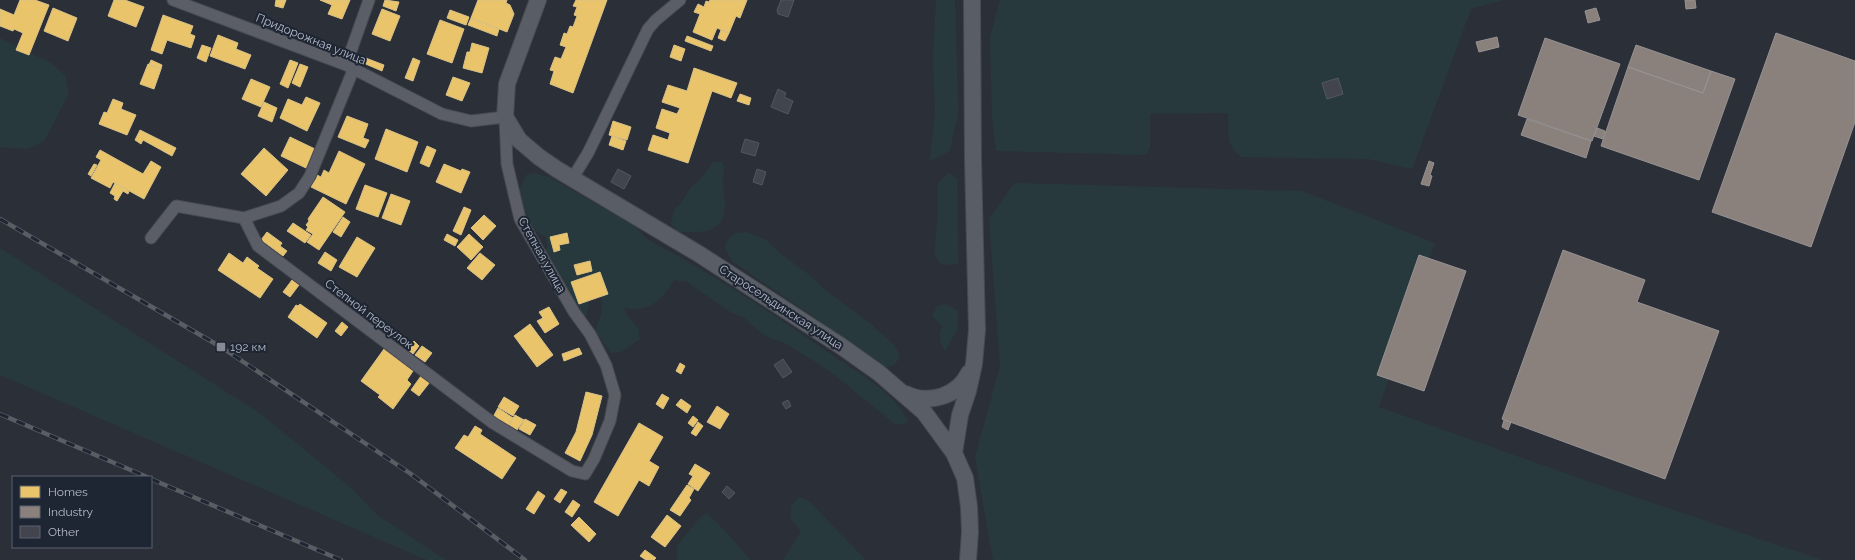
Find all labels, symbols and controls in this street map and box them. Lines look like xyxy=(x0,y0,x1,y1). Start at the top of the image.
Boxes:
street label: Придорожная улица xyxy=(254,10,368,68)
street label: Степная улица xyxy=(515,215,569,295)
street label: Старосельдинская улица xyxy=(717,262,845,352)
street label: Степной переулок xyxy=(322,276,416,352)
place label: 192 км xyxy=(230,340,266,354)
marker: 192 км xyxy=(215,341,227,353)
legend xyxy=(12,476,152,548)
text: Homes xyxy=(48,485,88,499)
text: Industry xyxy=(48,505,94,519)
text: Other xyxy=(48,525,80,539)

